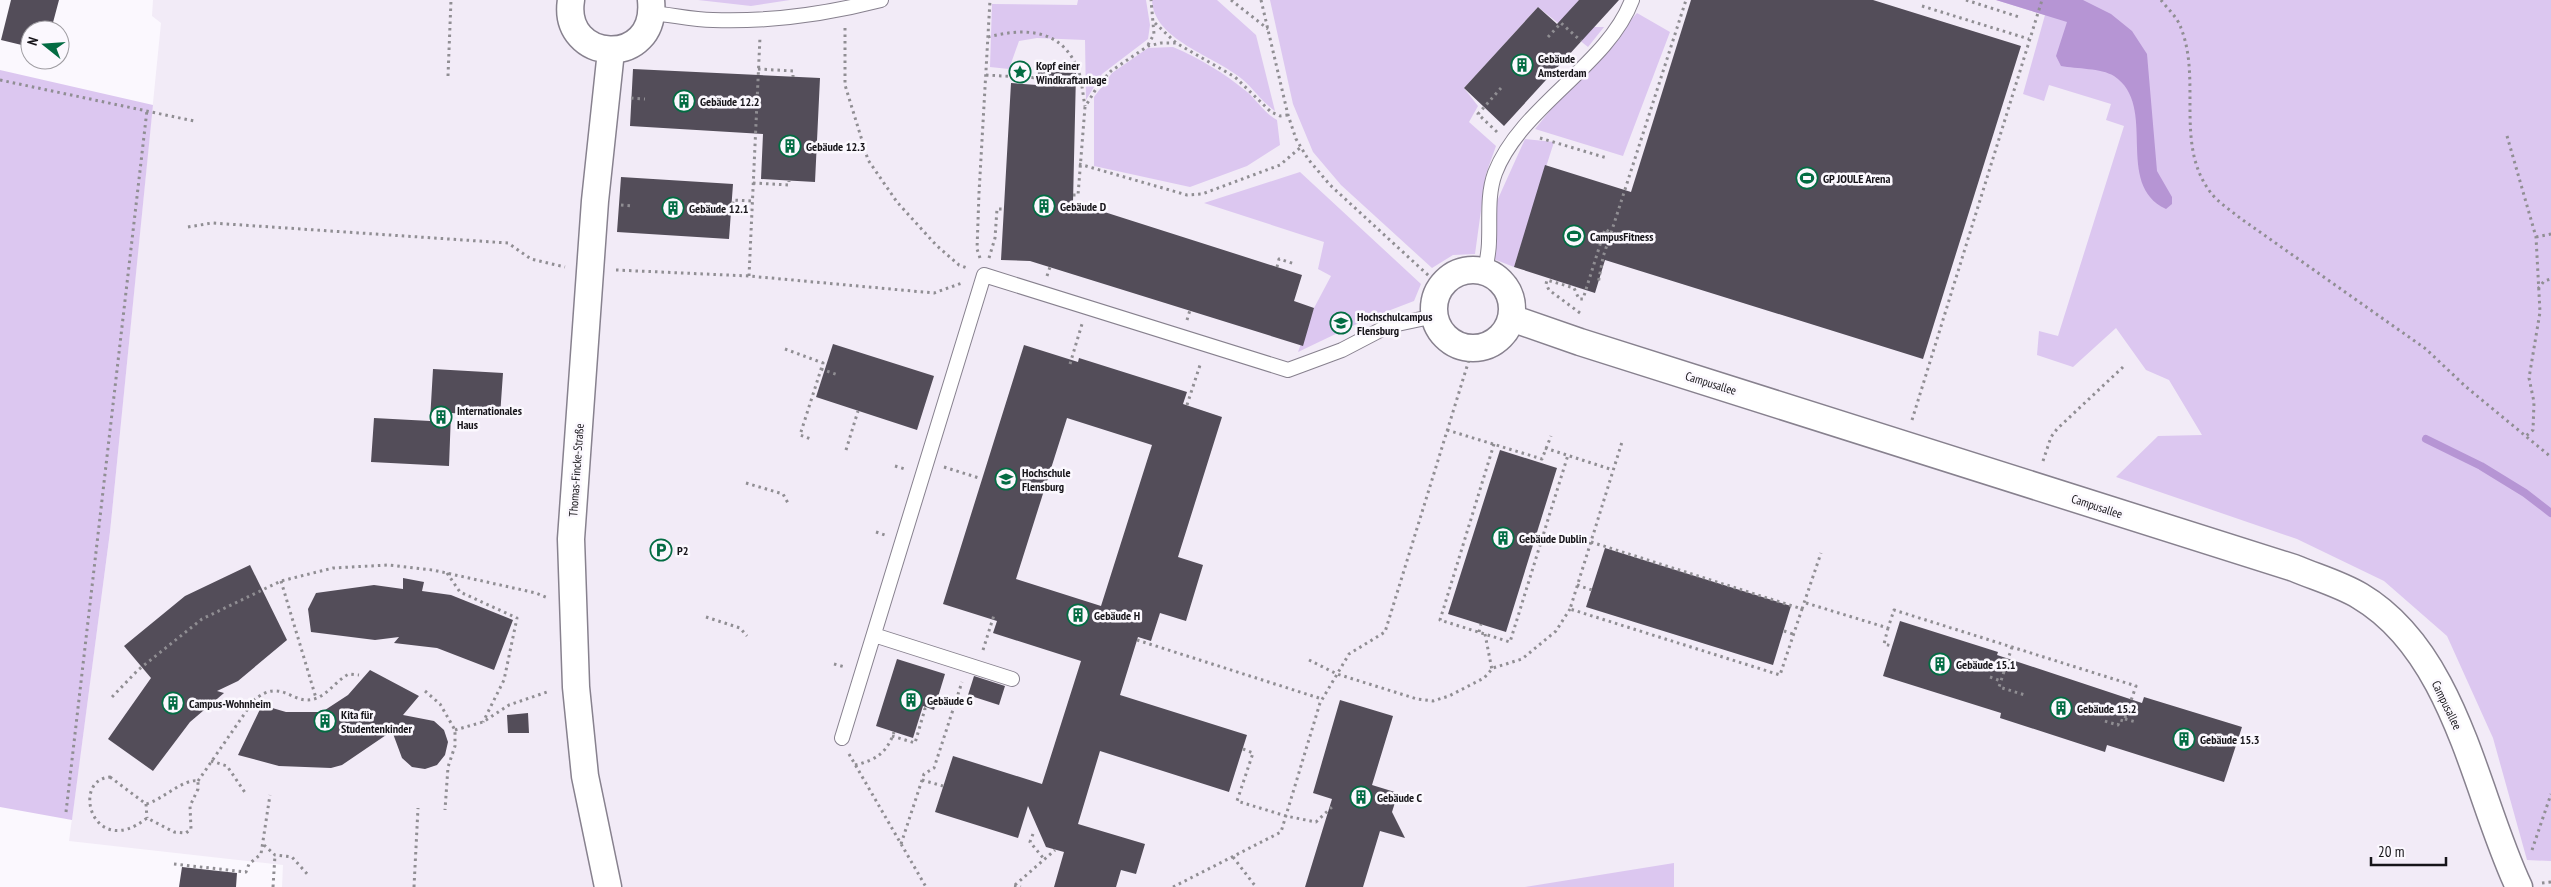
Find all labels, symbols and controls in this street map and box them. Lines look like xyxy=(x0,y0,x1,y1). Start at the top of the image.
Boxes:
north arrow xyxy=(20,20,70,70)
text: N xyxy=(23,35,42,47)
place label: Gebäude Amsterdam xyxy=(1537,51,1587,80)
building icon: Gebäude Amsterdam xyxy=(1510,53,1534,77)
place label: Kopf einer Windkraftanlage xyxy=(1035,58,1107,87)
place icon: Kopf einer Windkraftanlage xyxy=(1008,60,1032,84)
building icon: Gebäude 12.2 xyxy=(672,89,696,113)
place label: Gebäude 12.2 xyxy=(700,94,759,109)
building icon: Gebäude 12.3 xyxy=(778,134,802,158)
place label: Gebäude 12.3 xyxy=(806,139,866,154)
sports icon: GP JOULE Arena xyxy=(1795,166,1819,190)
place label: GP JOULE Arena xyxy=(1823,171,1890,186)
building icon: Gebäude D xyxy=(1032,194,1056,218)
building icon: Gebäude 12.1 xyxy=(661,196,685,220)
place label: Gebäude D xyxy=(1060,199,1107,214)
place label: Gebäude 12.1 xyxy=(689,201,749,216)
sports icon: CampusFitness xyxy=(1562,224,1586,248)
place label: CampusFitness xyxy=(1590,229,1653,244)
place label: Hochschulcampus Flensburg xyxy=(1357,309,1432,338)
school or university icon: Hochschulcampus Flensburg xyxy=(1329,311,1353,335)
street label: Campusallee xyxy=(1684,368,1738,398)
place label: Internationales Haus xyxy=(457,403,522,432)
building icon: Internationales Haus xyxy=(429,405,453,429)
street label: Thomas-Fincke-Straße xyxy=(565,423,587,517)
place label: Hochschule Flensburg xyxy=(1022,465,1071,494)
school or university icon: Hochschule Flensburg xyxy=(994,467,1018,491)
street label: Campusallee xyxy=(2070,491,2124,521)
building icon: Gebäude Dublin xyxy=(1491,526,1515,550)
place label: Gebäude Dublin xyxy=(1519,531,1587,546)
parking icon: P2 xyxy=(649,538,673,562)
place label: P2 xyxy=(677,543,688,558)
building icon: Gebäude H xyxy=(1066,603,1090,627)
place label: Gebäude H xyxy=(1094,608,1140,623)
building icon: Gebäude 15.1 xyxy=(1928,652,1952,676)
place label: Gebäude 15.1 xyxy=(1956,657,2016,672)
street label: Campusallee xyxy=(2429,678,2465,732)
building icon: Gebäude G xyxy=(899,688,923,712)
building icon: Campus-Wohnheim xyxy=(161,691,185,715)
place label: Gebäude G xyxy=(927,693,973,708)
place label: Campus-Wohnheim xyxy=(189,696,271,711)
building icon: Gebäude 15.2 xyxy=(2049,696,2073,720)
place label: Gebäude 15.2 xyxy=(2077,701,2136,716)
place label: Kita für Studentenkinder xyxy=(341,707,413,736)
building icon: Kita für Studentenkinder xyxy=(313,709,337,733)
building icon: Gebäude 15.3 xyxy=(2172,727,2196,751)
place label: Gebäude 15.3 xyxy=(2200,732,2260,747)
building icon: Gebäude C xyxy=(1349,785,1373,809)
place label: Gebäude C xyxy=(1377,790,1423,805)
scale bar xyxy=(2371,834,2446,866)
text: 20 m xyxy=(2378,842,2404,861)

